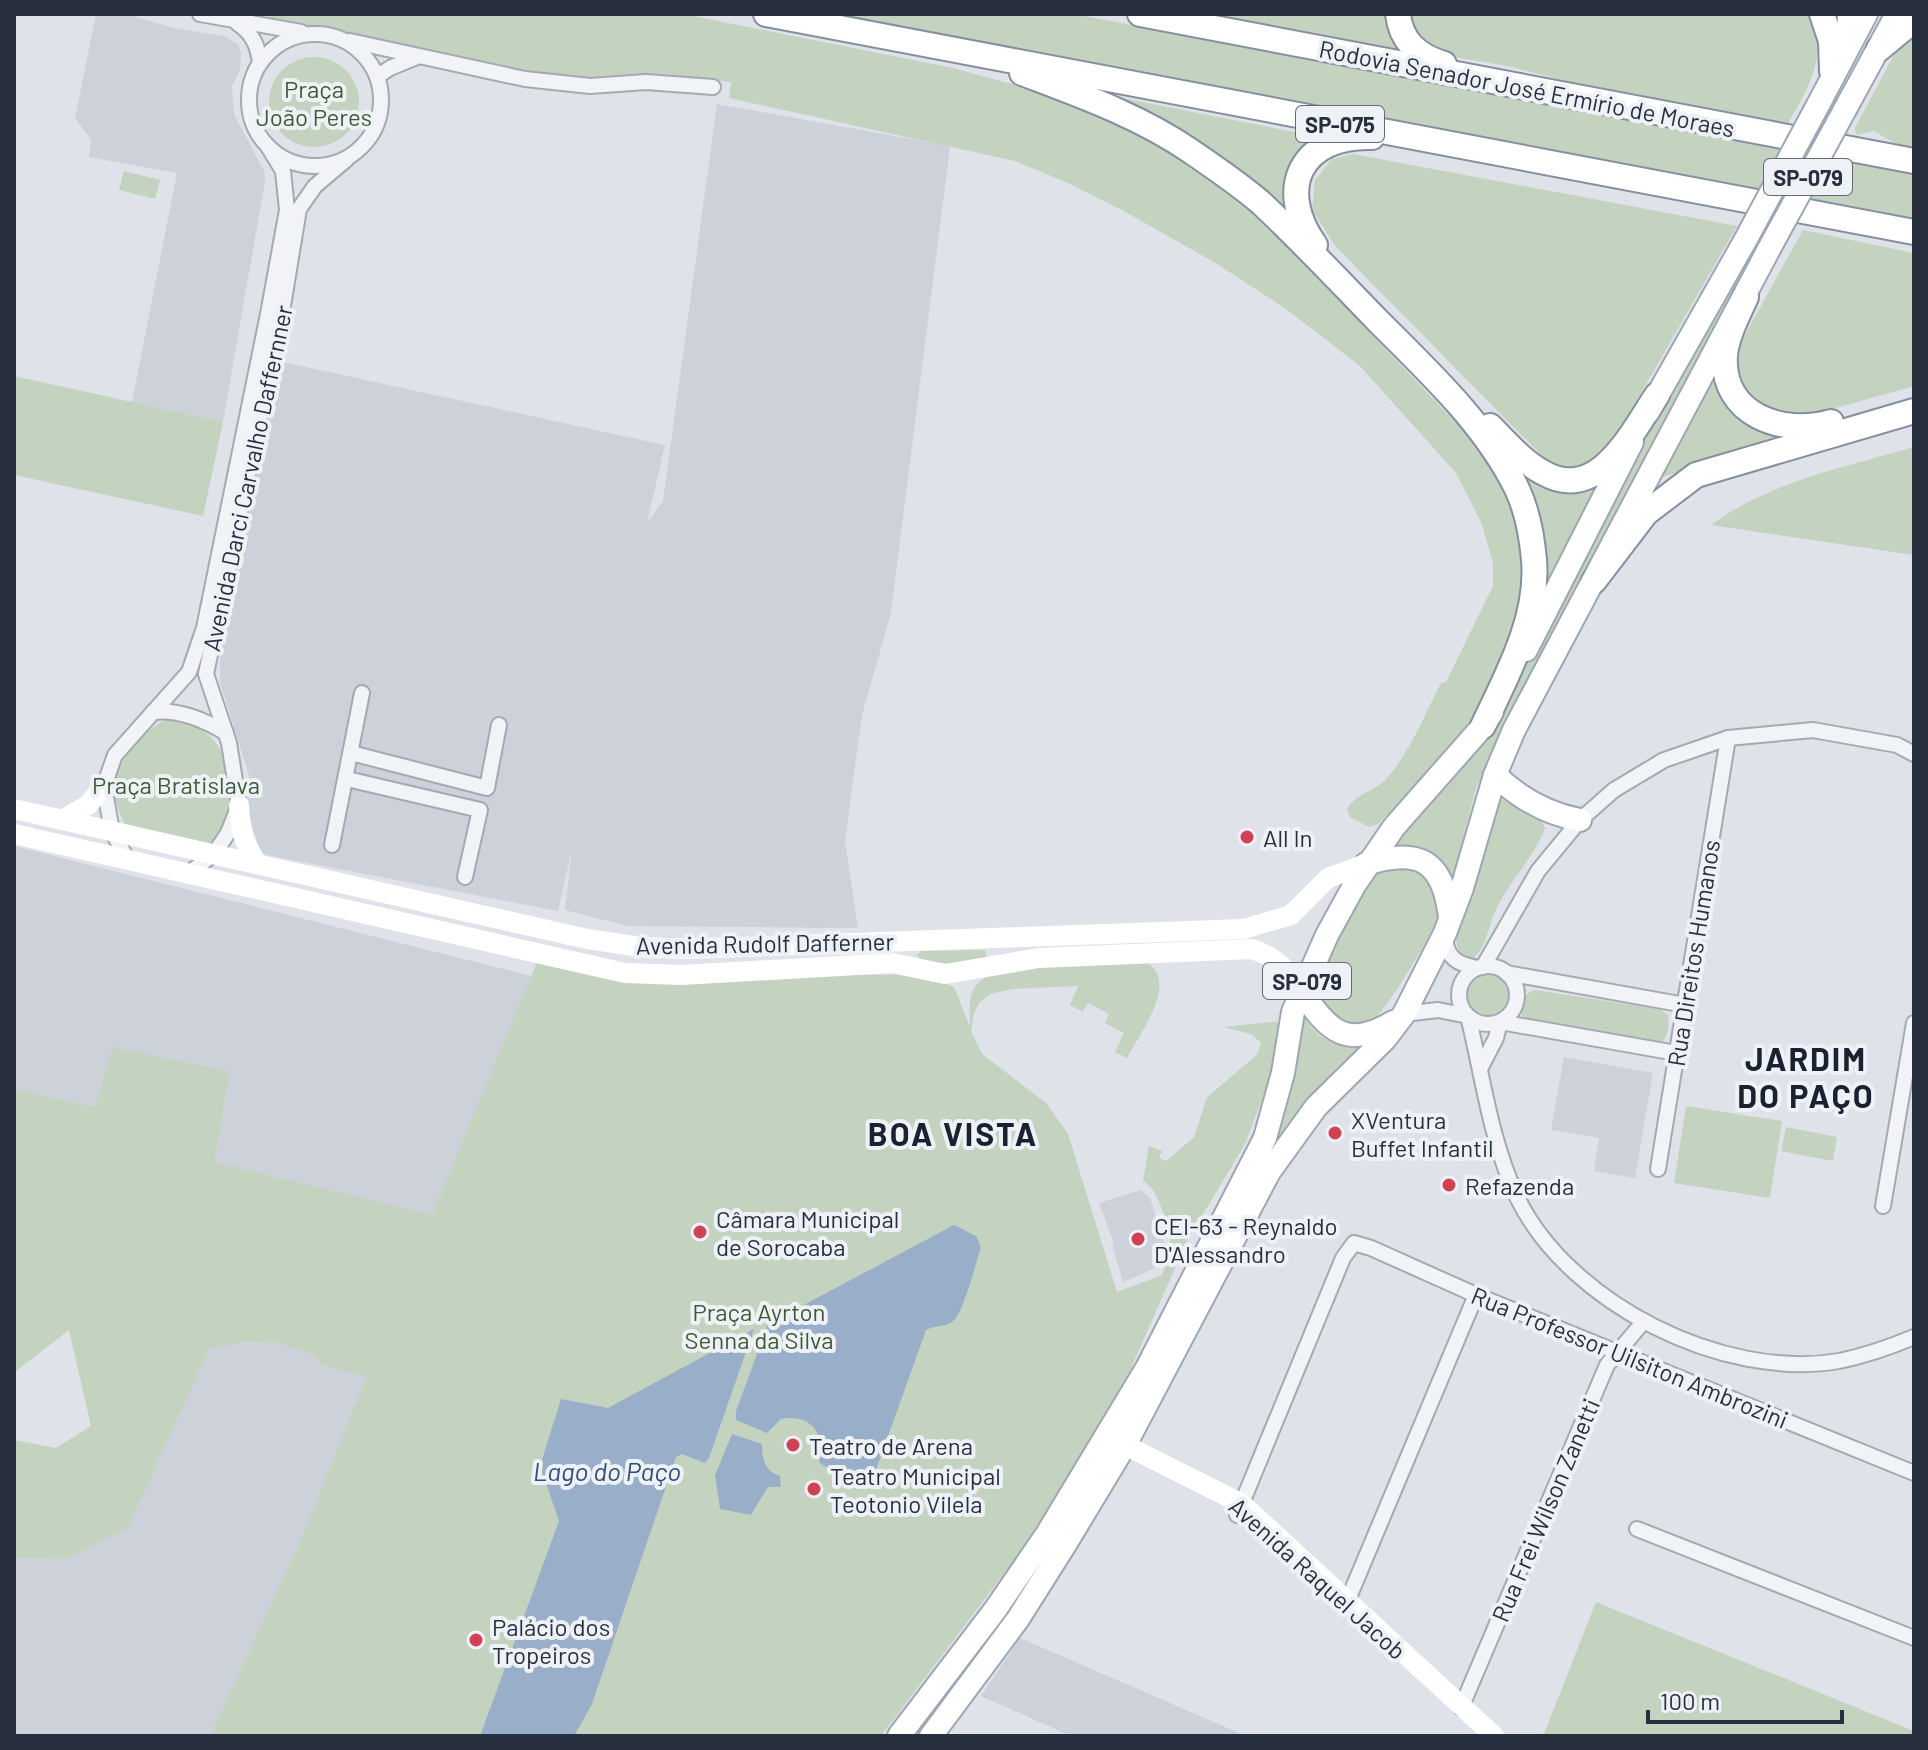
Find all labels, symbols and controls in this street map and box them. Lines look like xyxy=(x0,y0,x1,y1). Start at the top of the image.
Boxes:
street label: Rodovia Senador José Ermírio de Moraes xyxy=(1317,33,1737,143)
park label: Praça João Peres xyxy=(256,74,372,131)
road number: SP-075 xyxy=(1296,106,1384,142)
road number: SP-079 xyxy=(1764,159,1852,195)
street label: Avenida Darci Carvalho Daffernner xyxy=(196,302,298,654)
park label: Praça Bratislava xyxy=(92,770,260,799)
place label: All In xyxy=(1263,823,1313,852)
marker: All In xyxy=(1238,828,1256,846)
street label: Rua Direitos Humanos xyxy=(1661,838,1725,1068)
street label: Avenida Rudolf Dafferner xyxy=(636,926,895,960)
road number: SP-079 xyxy=(1263,963,1351,999)
district label: JARDIM DO PAÇO xyxy=(1737,1039,1875,1114)
place label: XVentura Buffet Infantil xyxy=(1351,1105,1494,1162)
district label: BOA VISTA xyxy=(868,1114,1038,1152)
marker: XVentura Buffet Infantil xyxy=(1326,1124,1344,1142)
place label: Refazenda xyxy=(1465,1171,1574,1200)
marker: Refazenda xyxy=(1440,1176,1458,1194)
place label: Câmara Municipal de Sorocaba xyxy=(716,1204,899,1261)
place label: CEI-63 - Reynaldo D'Alessandro xyxy=(1154,1211,1338,1268)
marker: Câmara Municipal de Sorocaba xyxy=(691,1223,709,1241)
marker: CEI-63 - Reynaldo D'Alessandro xyxy=(1129,1230,1147,1248)
street label: Rua Professor Uilsiton Ambrozini xyxy=(1467,1280,1793,1434)
park label: Praça Ayrton Senna da Silva xyxy=(685,1297,833,1354)
street label: Rua Frei Wilson Zanetti xyxy=(1485,1394,1605,1626)
place label: Teatro de Arena xyxy=(809,1431,973,1460)
marker: Teatro de Arena xyxy=(784,1436,802,1454)
water label: Lago do Paço xyxy=(533,1455,681,1486)
place label: Teatro Municipal Teotonio Vilela xyxy=(830,1461,1001,1518)
marker: Teatro Municipal Teotonio Vilela xyxy=(805,1480,823,1498)
street label: Avenida Raquel Jacob xyxy=(1224,1491,1412,1665)
place label: Palácio dos Tropeiros xyxy=(492,1612,610,1669)
marker: Palácio dos Tropeiros xyxy=(467,1631,485,1649)
scale bar xyxy=(1648,1674,1842,1724)
text: 100 m xyxy=(1660,1686,1720,1715)

